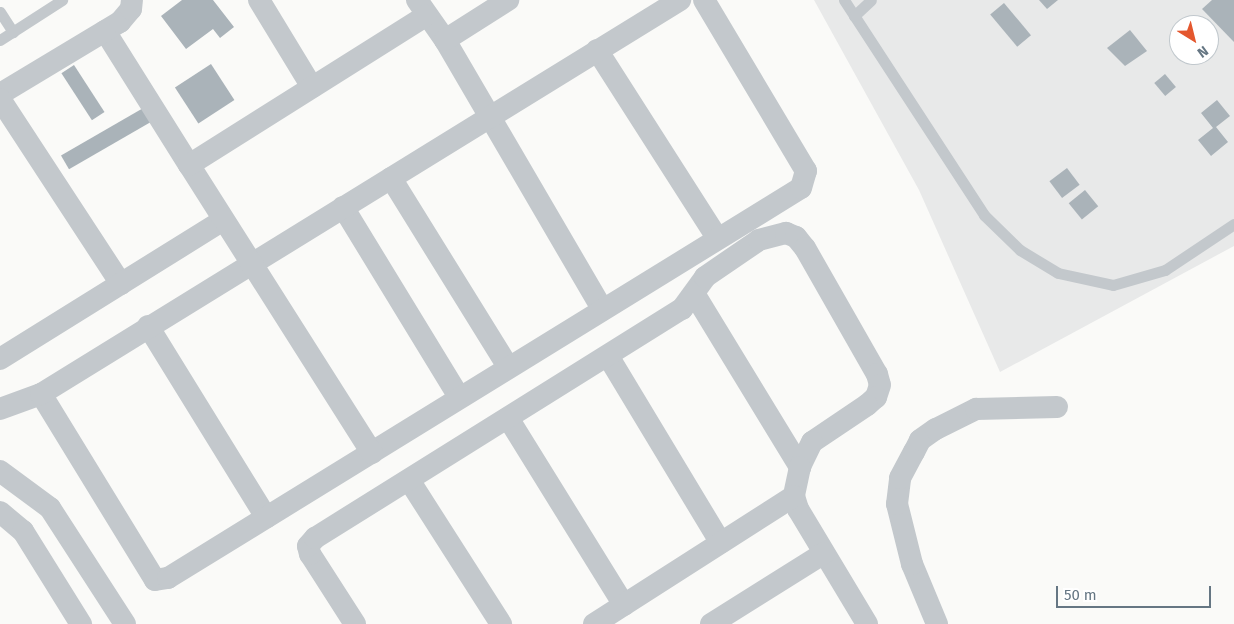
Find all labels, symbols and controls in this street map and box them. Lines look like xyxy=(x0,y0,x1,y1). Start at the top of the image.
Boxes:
north arrow xyxy=(1169,15,1219,65)
text: N xyxy=(1194,42,1211,61)
scale bar xyxy=(1059,576,1214,608)
text: 50 m xyxy=(1064,586,1097,604)

